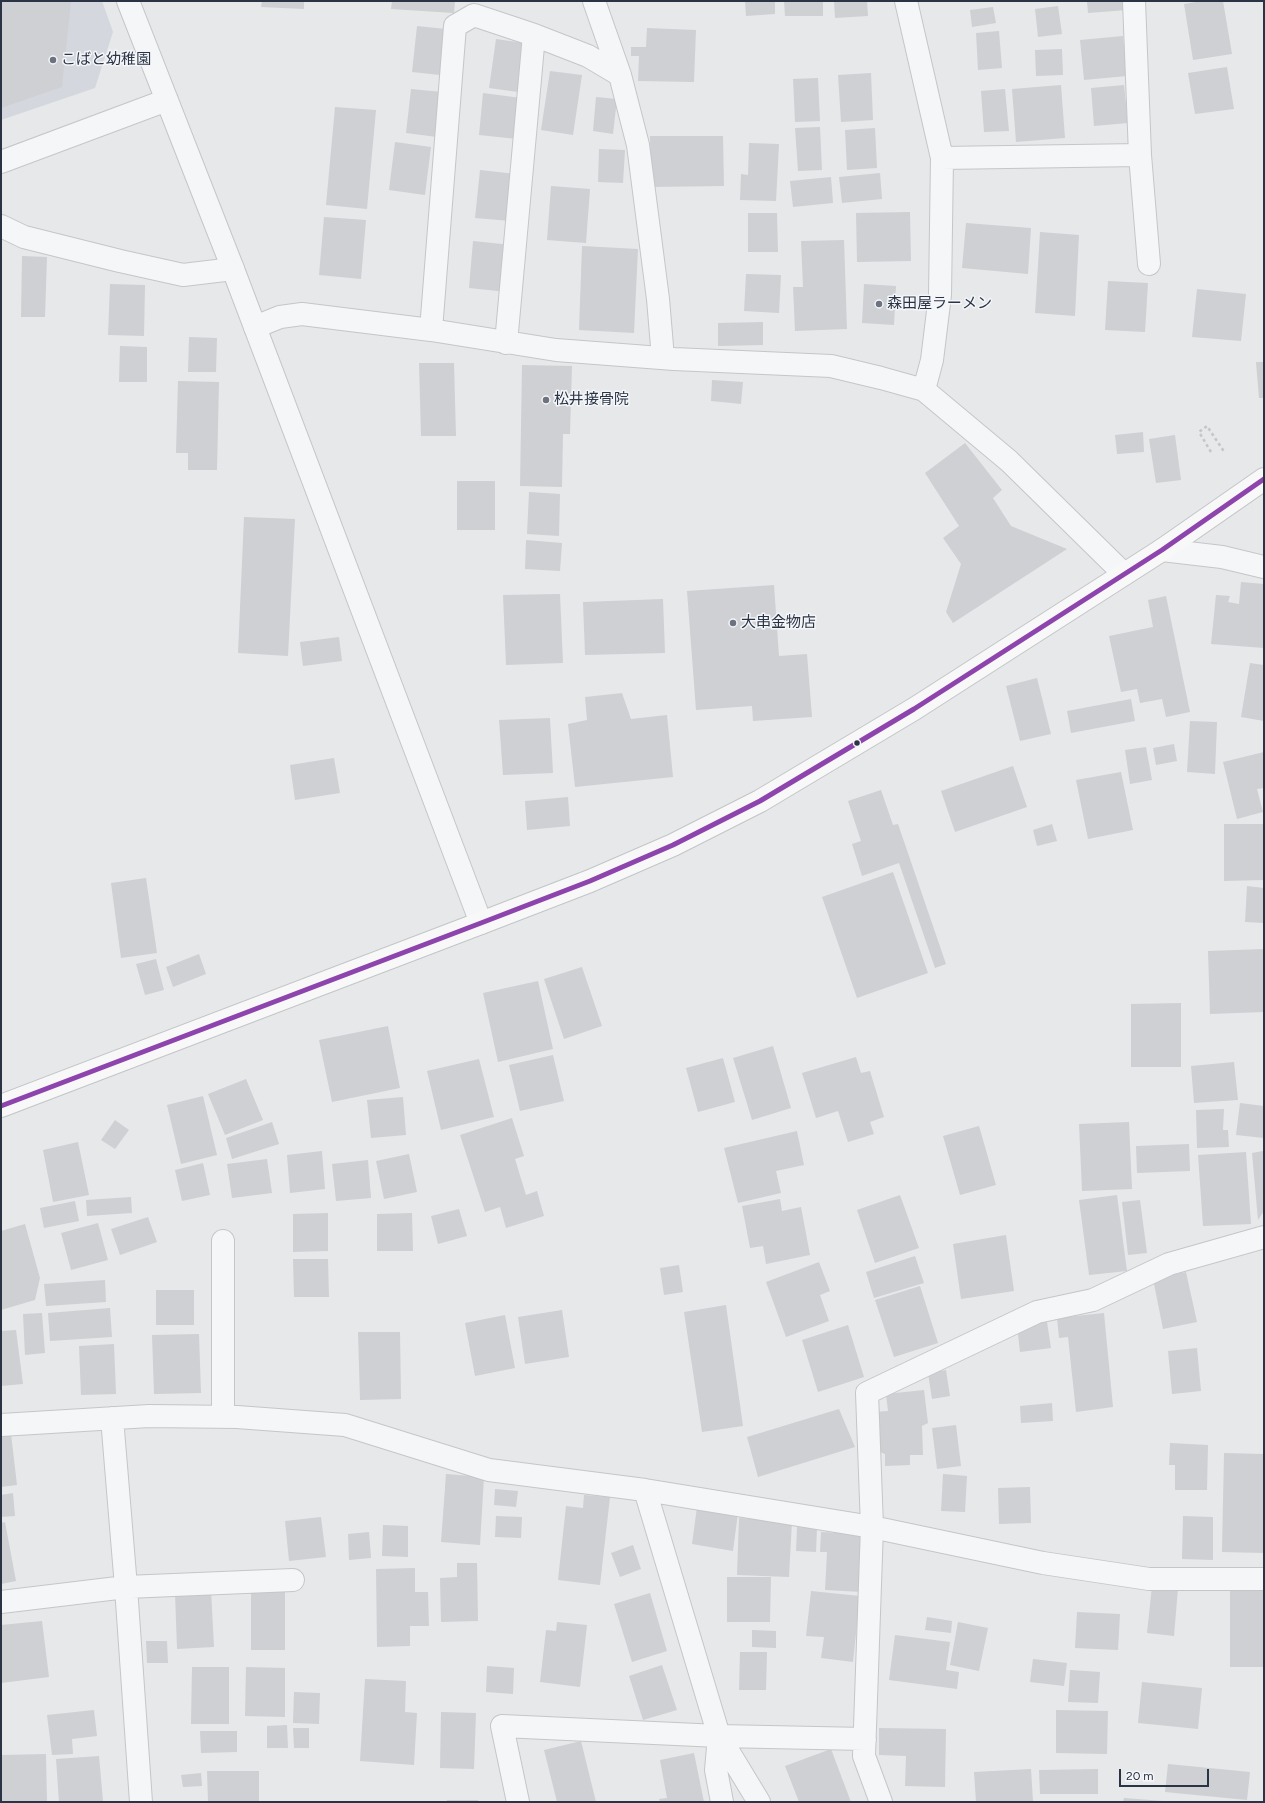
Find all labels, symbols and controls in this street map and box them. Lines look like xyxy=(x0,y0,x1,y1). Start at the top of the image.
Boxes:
place label: こばと幼稚園 xyxy=(61,51,151,69)
marker: こばと幼稚園 xyxy=(48,55,58,65)
place label: 森田屋ラーメン xyxy=(887,295,992,313)
marker: 森田屋ラーメン xyxy=(874,299,884,309)
place label: 松井接骨院 xyxy=(554,391,629,409)
marker: 松井接骨院 xyxy=(541,395,551,405)
place label: 大串金物店 xyxy=(741,614,816,632)
marker: 大串金物店 xyxy=(728,618,738,628)
unlabelled marker xyxy=(852,738,862,748)
scale bar xyxy=(1121,1761,1211,1787)
text: 20 m xyxy=(1126,1769,1154,1783)

